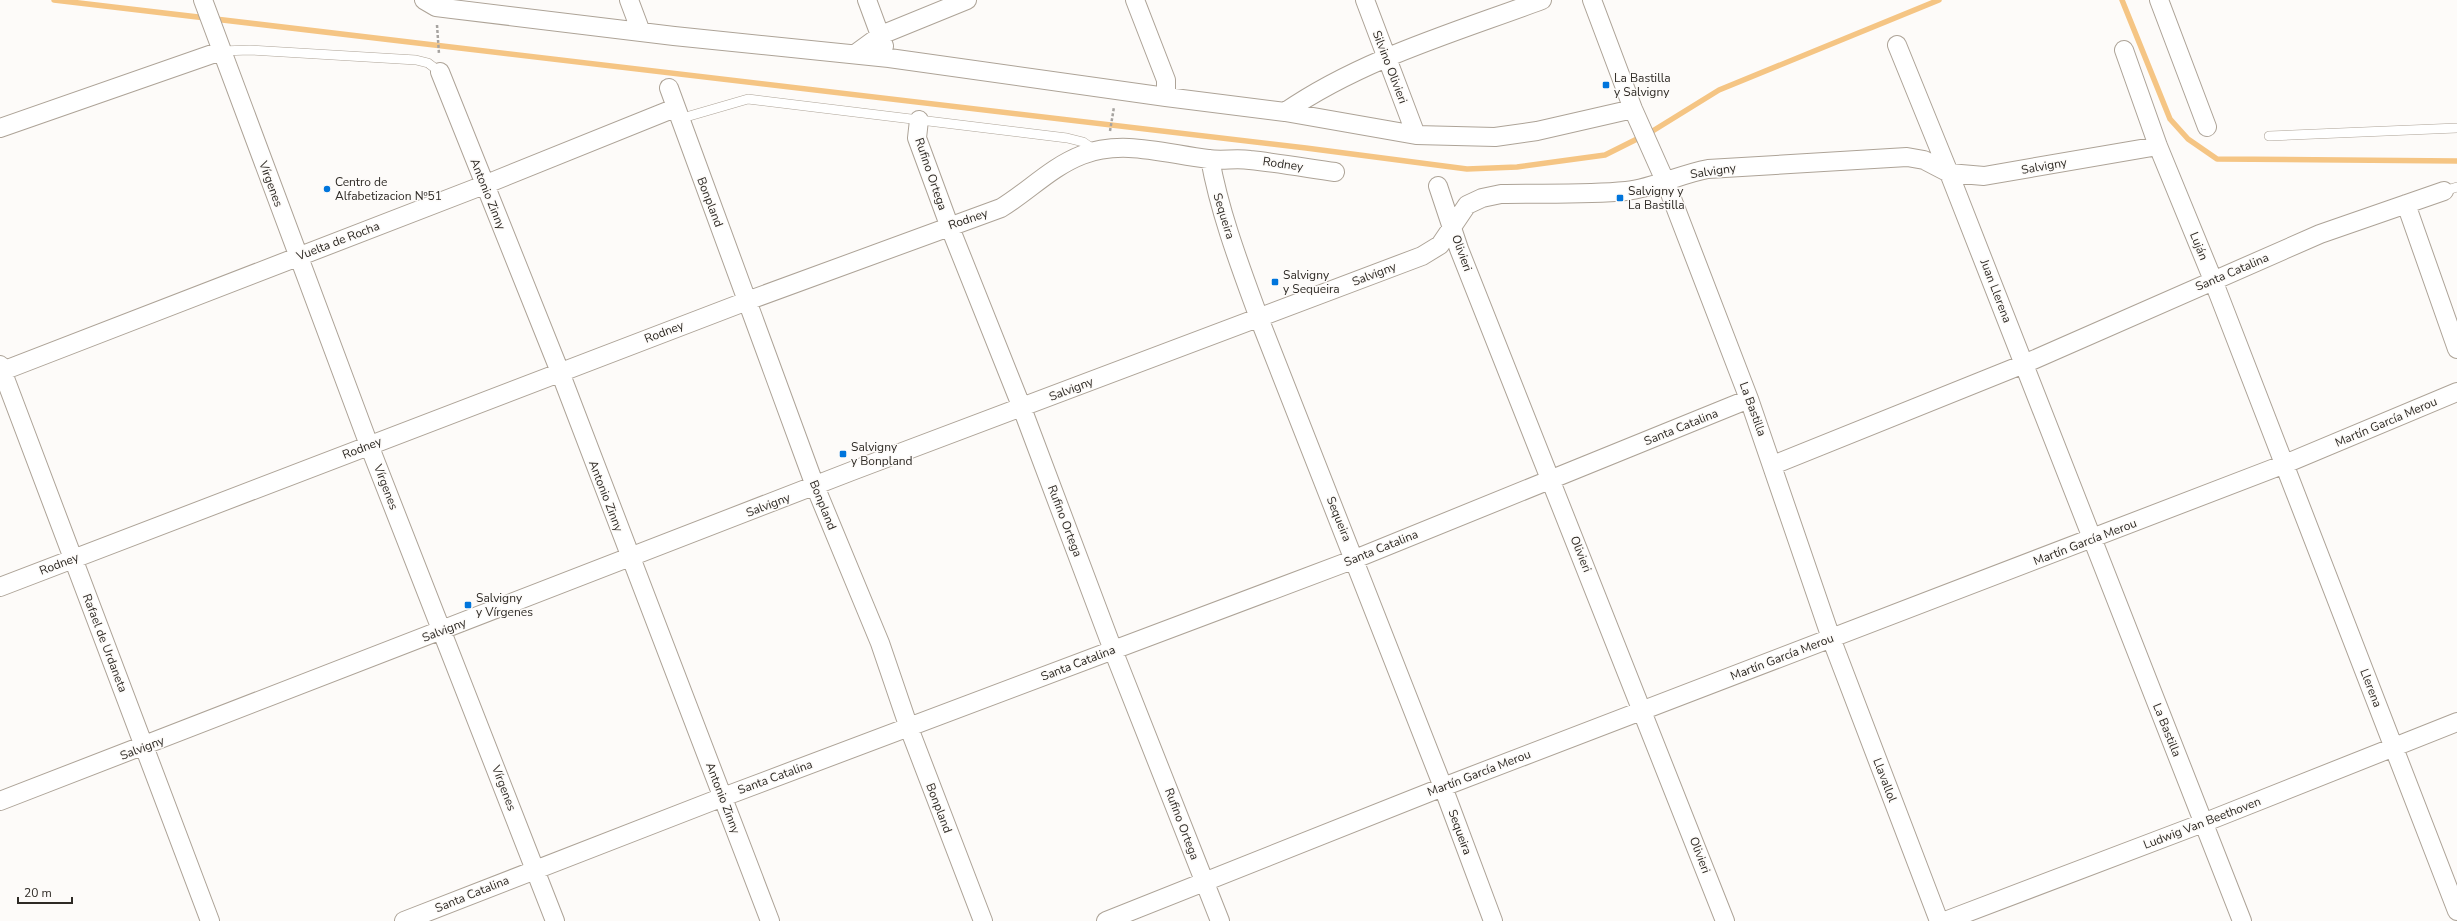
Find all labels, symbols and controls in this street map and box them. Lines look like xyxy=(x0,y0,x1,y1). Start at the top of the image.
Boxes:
street label: Silvino Olivieri xyxy=(1369,28,1411,106)
place label: La Bastilla y Salvigny xyxy=(1614,70,1671,100)
marker: La Bastilla y Salvigny xyxy=(1601,80,1611,90)
street label: Rufino Ortega xyxy=(911,136,951,212)
street label: Rodney xyxy=(1262,153,1305,175)
street label: Salvigny xyxy=(2020,154,2069,178)
street label: Antonio Zinny xyxy=(466,156,510,233)
street label: Vírgenes xyxy=(255,158,287,209)
street label: Salvigny xyxy=(1689,160,1738,182)
place label: Centro de Alfabetizacion Nº51 xyxy=(335,174,442,204)
street label: Bonpland xyxy=(693,175,727,229)
place label: Salvigny y La Bastilla xyxy=(1628,183,1685,213)
marker: Centro de Alfabetizacion Nº51 xyxy=(322,184,332,194)
street label: Sequeira xyxy=(1209,191,1239,241)
marker: Salvigny y La Bastilla xyxy=(1615,193,1625,203)
street label: Rodney xyxy=(946,205,991,233)
street label: Vuelta de Rocha xyxy=(293,218,382,265)
street label: Luján xyxy=(2186,229,2212,263)
street label: Olivieri xyxy=(1448,232,1476,274)
street label: Santa Catalina xyxy=(2193,249,2271,295)
street label: Juan Llerena xyxy=(1976,256,2015,325)
street label: Salvigny xyxy=(1350,258,1399,290)
place label: Salvigny y Sequeira xyxy=(1283,267,1340,297)
marker: Salvigny y Sequeira xyxy=(1270,277,1280,287)
street label: Rodney xyxy=(642,317,687,347)
street label: Salvigny xyxy=(1047,373,1096,405)
street label: La Bastilla xyxy=(1736,380,1770,438)
street label: Martín García Merou xyxy=(2332,393,2440,451)
street label: Santa Catalina xyxy=(1642,405,1720,449)
street label: Rodney xyxy=(340,433,385,463)
place label: Salvigny y Bonpland xyxy=(851,439,913,469)
marker: Salvigny y Bonpland xyxy=(838,449,848,459)
street label: Antonio Zinny xyxy=(585,458,627,535)
street label: Vírgenes xyxy=(370,461,402,512)
street label: Bonpland xyxy=(806,478,840,532)
street label: Rufino Ortega xyxy=(1044,483,1086,559)
street label: Salvigny xyxy=(744,489,793,521)
street label: Sequeira xyxy=(1323,494,1355,544)
street label: Martín García Merou xyxy=(2031,515,2139,569)
street label: Santa Catalina xyxy=(1342,526,1420,570)
street label: Olivieri xyxy=(1566,533,1596,575)
street label: Rodney xyxy=(37,549,82,579)
place label: Salvigny y Vírgenes xyxy=(476,590,533,620)
street label: Rafael de Urdaneta xyxy=(79,591,131,695)
marker: Salvigny y Vírgenes xyxy=(463,600,473,610)
street label: Salvigny xyxy=(420,614,469,646)
street label: Martín García Merou xyxy=(1728,630,1836,684)
street label: Santa Catalina xyxy=(1038,641,1118,685)
street label: Llerena xyxy=(2356,666,2386,710)
street label: La Bastilla xyxy=(2149,701,2185,759)
street label: Salvigny xyxy=(118,732,167,764)
street label: Martín García Merou xyxy=(1425,746,1533,800)
street label: Santa Catalina xyxy=(735,756,815,798)
street label: Llavallol xyxy=(1869,756,1901,805)
street label: Antonio Zinny xyxy=(702,760,744,837)
street label: Vírgenes xyxy=(488,762,520,813)
street label: Bonpland xyxy=(922,781,956,835)
street label: Rufino Ortega xyxy=(1161,786,1203,862)
street label: Ludwig Van Beethoven xyxy=(2141,793,2263,853)
street label: Sequeira xyxy=(1444,807,1476,857)
street label: Olivieri xyxy=(1686,834,1714,876)
street label: Santa Catalina xyxy=(433,872,511,916)
scale bar xyxy=(18,879,72,905)
text: 20 m xyxy=(24,885,52,901)

